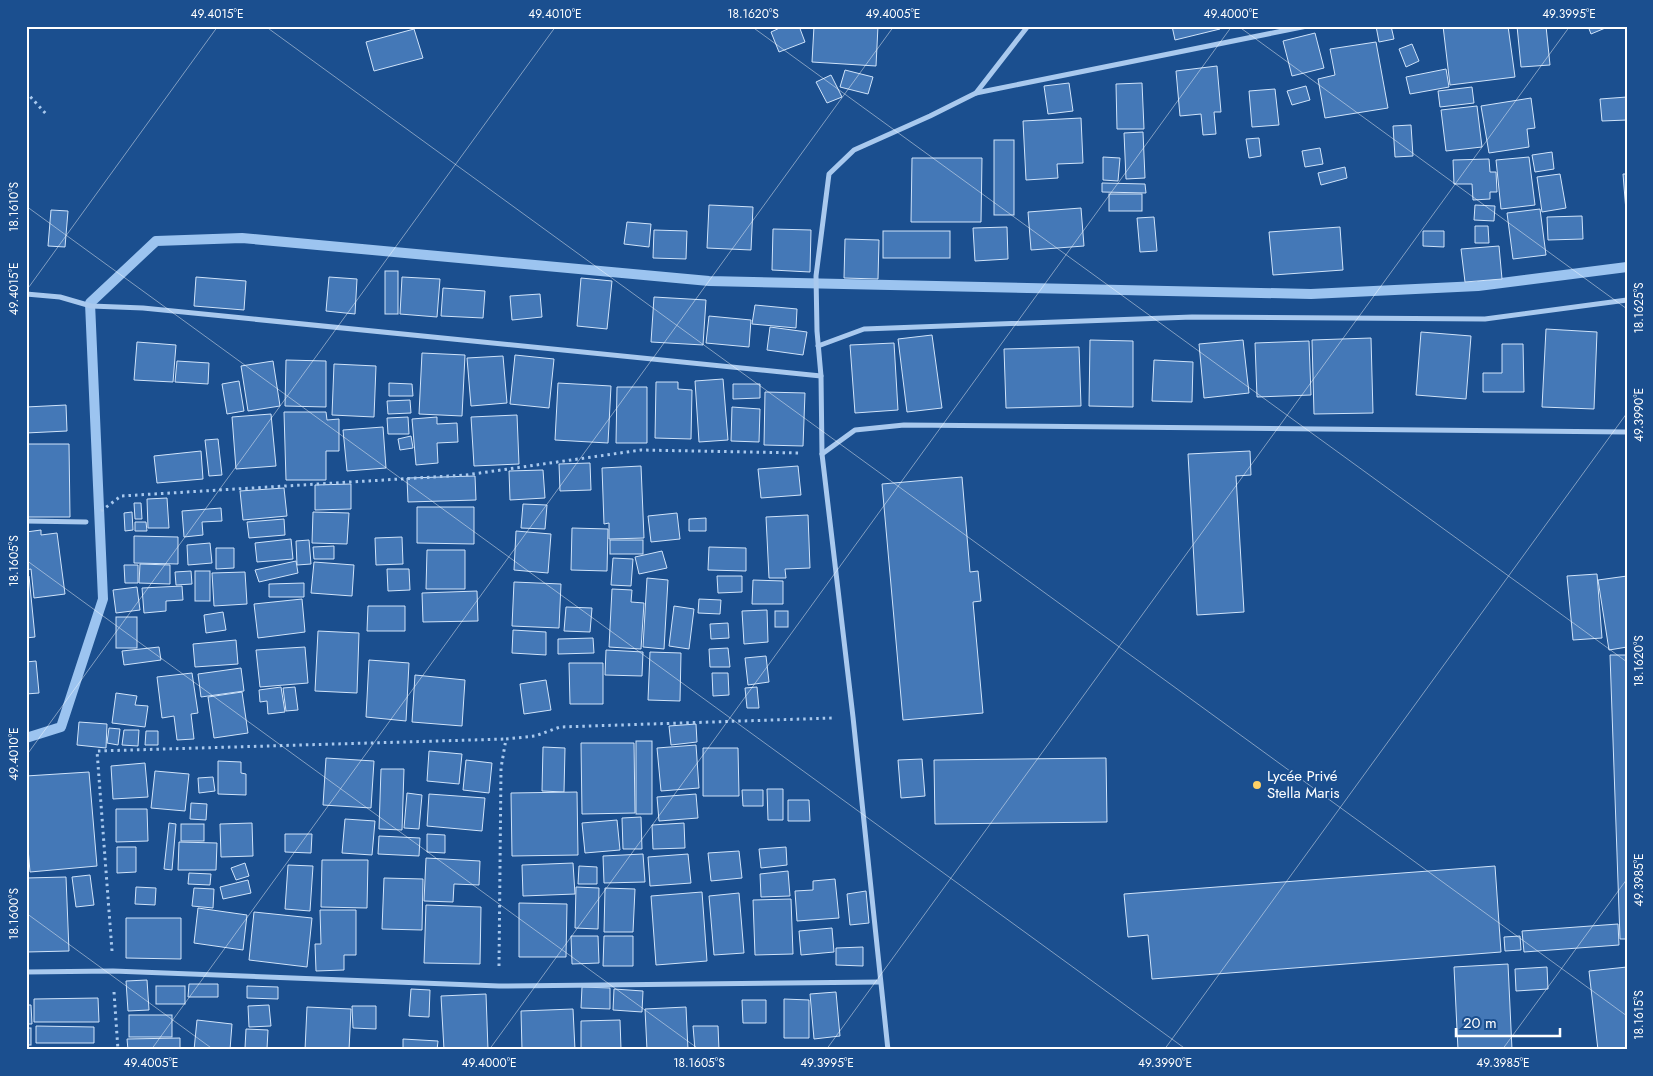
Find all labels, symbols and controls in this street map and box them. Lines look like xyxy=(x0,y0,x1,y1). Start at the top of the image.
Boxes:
text: 49.4015°E xyxy=(191,5,243,23)
text: 49.4010°E xyxy=(528,5,582,23)
text: 18.1620°S xyxy=(727,5,779,23)
text: 49.4005°E xyxy=(866,5,920,23)
text: 49.4000°E xyxy=(1203,5,1259,23)
text: 49.3995°E xyxy=(1542,5,1596,23)
text: 18.1610°S xyxy=(5,181,23,232)
text: 49.4015°E xyxy=(5,263,23,315)
text: 18.1625°S xyxy=(1630,282,1648,334)
text: 49.3990°E xyxy=(1630,388,1648,442)
text: 18.1605°S xyxy=(5,535,23,587)
text: 18.1620°S xyxy=(1630,635,1648,687)
text: 49.4010°E xyxy=(5,727,23,781)
place label: Lycée Privé Stella Maris xyxy=(1267,765,1340,804)
marker: Lycée Privé Stella Maris xyxy=(1251,779,1263,791)
text: 49.3985°E xyxy=(1630,853,1648,907)
text: 18.1600°S xyxy=(5,888,23,940)
text: 18.1615°S xyxy=(1630,990,1648,1040)
scale bar xyxy=(1456,1006,1559,1038)
text: 20 m xyxy=(1463,1012,1497,1034)
text: 49.4005°E xyxy=(124,1054,178,1072)
text: 49.4000°E xyxy=(461,1054,517,1072)
text: 18.1605°S xyxy=(673,1054,725,1072)
text: 49.3995°E xyxy=(800,1054,854,1072)
text: 49.3990°E xyxy=(1138,1054,1192,1072)
text: 49.3985°E xyxy=(1476,1054,1530,1072)

